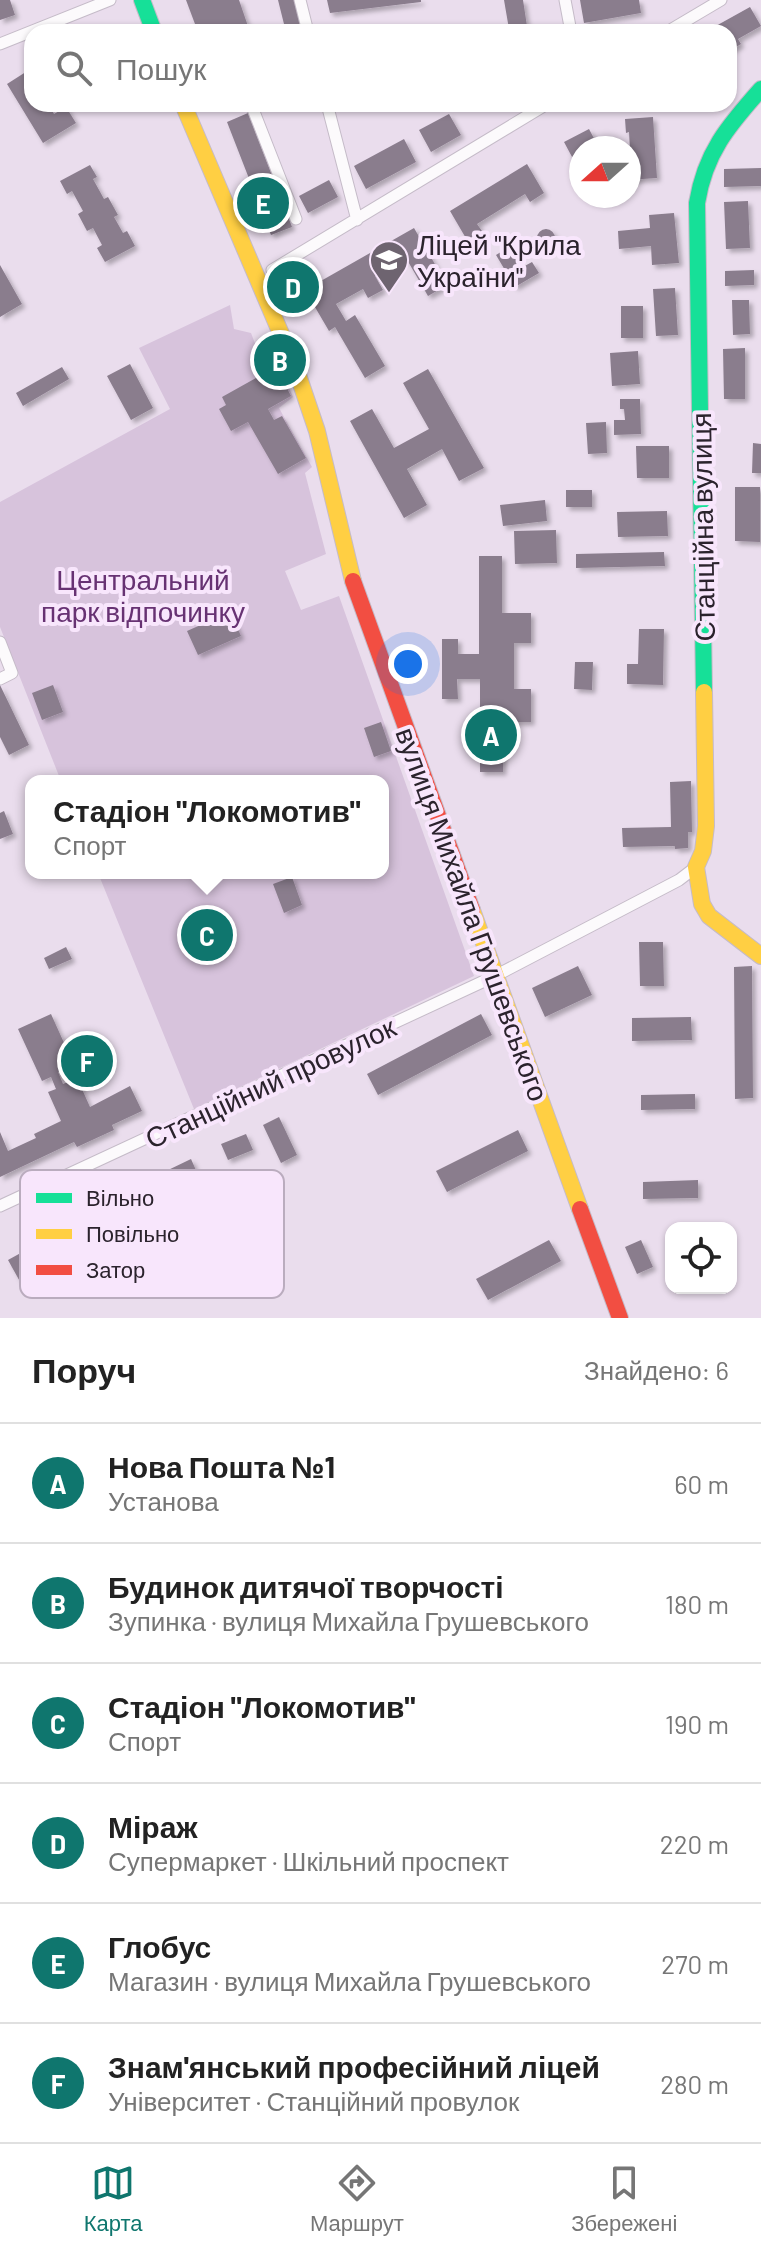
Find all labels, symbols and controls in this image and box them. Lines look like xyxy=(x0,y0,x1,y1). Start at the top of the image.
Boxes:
search box xyxy=(24,24,737,112)
icon: search xyxy=(52,46,96,90)
text: Пошук xyxy=(116,50,206,86)
north arrow xyxy=(569,136,641,208)
pin: E xyxy=(237,173,289,233)
place label: Ліцей "Крила України" xyxy=(417,227,581,293)
school or university icon: Ліцей "Крила України" xyxy=(368,239,410,294)
pin: D xyxy=(267,257,319,317)
pin: B xyxy=(254,330,306,390)
street label: Станційна вулиця xyxy=(683,412,721,642)
park label: Центральний парк відпочинку xyxy=(41,562,245,628)
your location xyxy=(388,644,428,684)
pin: A xyxy=(465,705,517,765)
street label: вулиця Михайла Грушевського xyxy=(389,723,557,1105)
popup xyxy=(25,775,389,879)
text: Стадіон "Локомотив" xyxy=(53,792,361,828)
text: Спорт xyxy=(53,829,126,860)
pin: C xyxy=(181,905,233,965)
street label: Станційний провулок xyxy=(139,1009,401,1155)
pin: F xyxy=(61,1031,113,1091)
legend xyxy=(20,1170,284,1298)
text: Вільно xyxy=(86,1184,154,1210)
text: Повільно xyxy=(86,1220,179,1246)
map controls xyxy=(665,1222,737,1294)
button: locate xyxy=(665,1222,737,1294)
text: Затор xyxy=(86,1256,145,1283)
text: Поруч xyxy=(32,1349,136,1390)
text: Знайдено: 6 xyxy=(584,1354,729,1385)
text: Нова Пошта №1 xyxy=(108,1448,335,1484)
text: A xyxy=(49,1468,67,1499)
text: 60 m xyxy=(674,1468,729,1499)
text: Установа xyxy=(108,1485,219,1516)
text: Будинок дитячої творчості xyxy=(108,1568,504,1604)
text: B xyxy=(50,1588,66,1619)
text: 180 m xyxy=(665,1588,729,1619)
text: Зупинка · вулиця Михайла Грушевського xyxy=(108,1605,589,1636)
text: Стадіон "Локомотив" xyxy=(108,1688,415,1724)
text: C xyxy=(50,1708,66,1739)
text: 190 m xyxy=(665,1708,729,1739)
text: Спорт xyxy=(108,1725,181,1756)
text: Міраж xyxy=(108,1808,198,1844)
text: D xyxy=(50,1828,66,1859)
text: 220 m xyxy=(660,1828,729,1859)
text: Супермаркет · Шкільний проспект xyxy=(108,1845,509,1876)
text: Глобус xyxy=(108,1928,211,1964)
text: E xyxy=(50,1948,66,1979)
text: 270 m xyxy=(661,1948,729,1979)
text: Магазин · вулиця Михайла Грушевського xyxy=(108,1965,591,1996)
text: Знам'янський професійний ліцей xyxy=(108,2048,600,2084)
text: F xyxy=(51,2068,65,2099)
text: 280 m xyxy=(660,2068,729,2099)
text: Університет · Станційний провулок xyxy=(108,2085,519,2116)
tab: Карта xyxy=(84,2161,143,2237)
tab: Маршрут xyxy=(310,2161,404,2237)
tab: Збережені xyxy=(571,2161,677,2237)

